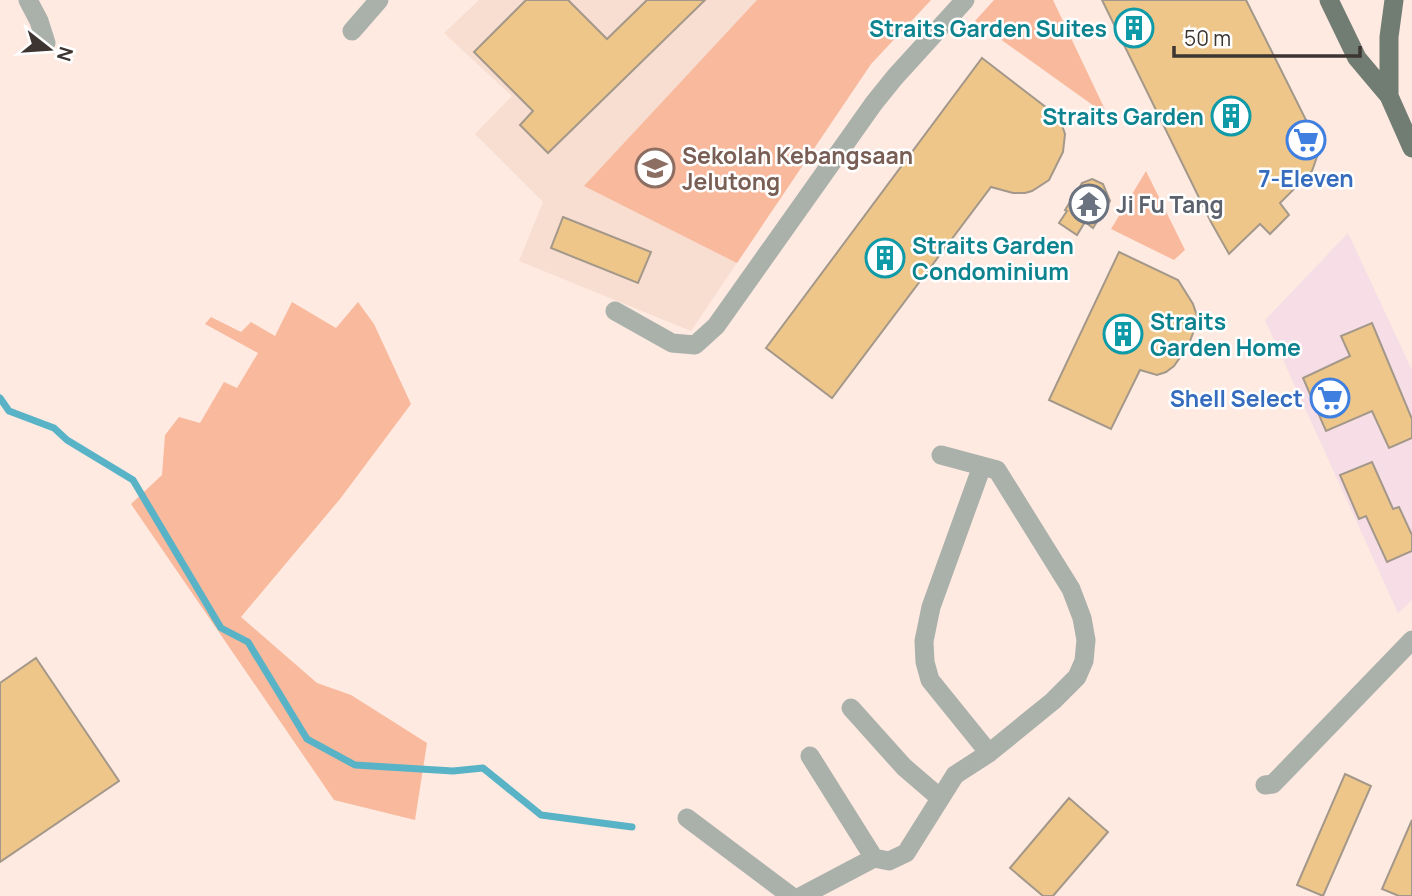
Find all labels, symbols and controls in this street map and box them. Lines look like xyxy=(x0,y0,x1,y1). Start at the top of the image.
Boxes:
building icon: Straits Garden Suites xyxy=(1113,7,1155,49)
place label: Straits Garden Suites xyxy=(869,12,1107,44)
north arrow xyxy=(14,14,84,84)
scale bar xyxy=(1174,14,1360,58)
text: 50 m xyxy=(1184,24,1231,52)
text: N xyxy=(51,44,80,64)
building icon: Straits Garden xyxy=(1210,95,1252,137)
place label: Straits Garden xyxy=(1042,100,1204,132)
supermarket icon: 7-Eleven xyxy=(1285,119,1327,161)
place label: Sekolah Kebangsaan Jelutong xyxy=(682,139,913,197)
school or university icon: Sekolah Kebangsaan Jelutong xyxy=(634,147,676,189)
place label: 7-Eleven xyxy=(1258,162,1354,194)
temple icon: Ji Fu Tang xyxy=(1068,183,1110,225)
place label: Ji Fu Tang xyxy=(1116,188,1224,220)
place label: Straits Garden Condominium xyxy=(912,229,1074,287)
building icon: Straits Garden Condominium xyxy=(864,237,906,279)
place label: Straits Garden Home xyxy=(1150,305,1301,363)
building icon: Straits Garden Home xyxy=(1102,313,1144,355)
supermarket icon: Shell Select xyxy=(1309,377,1351,419)
place label: Shell Select xyxy=(1170,382,1303,414)

